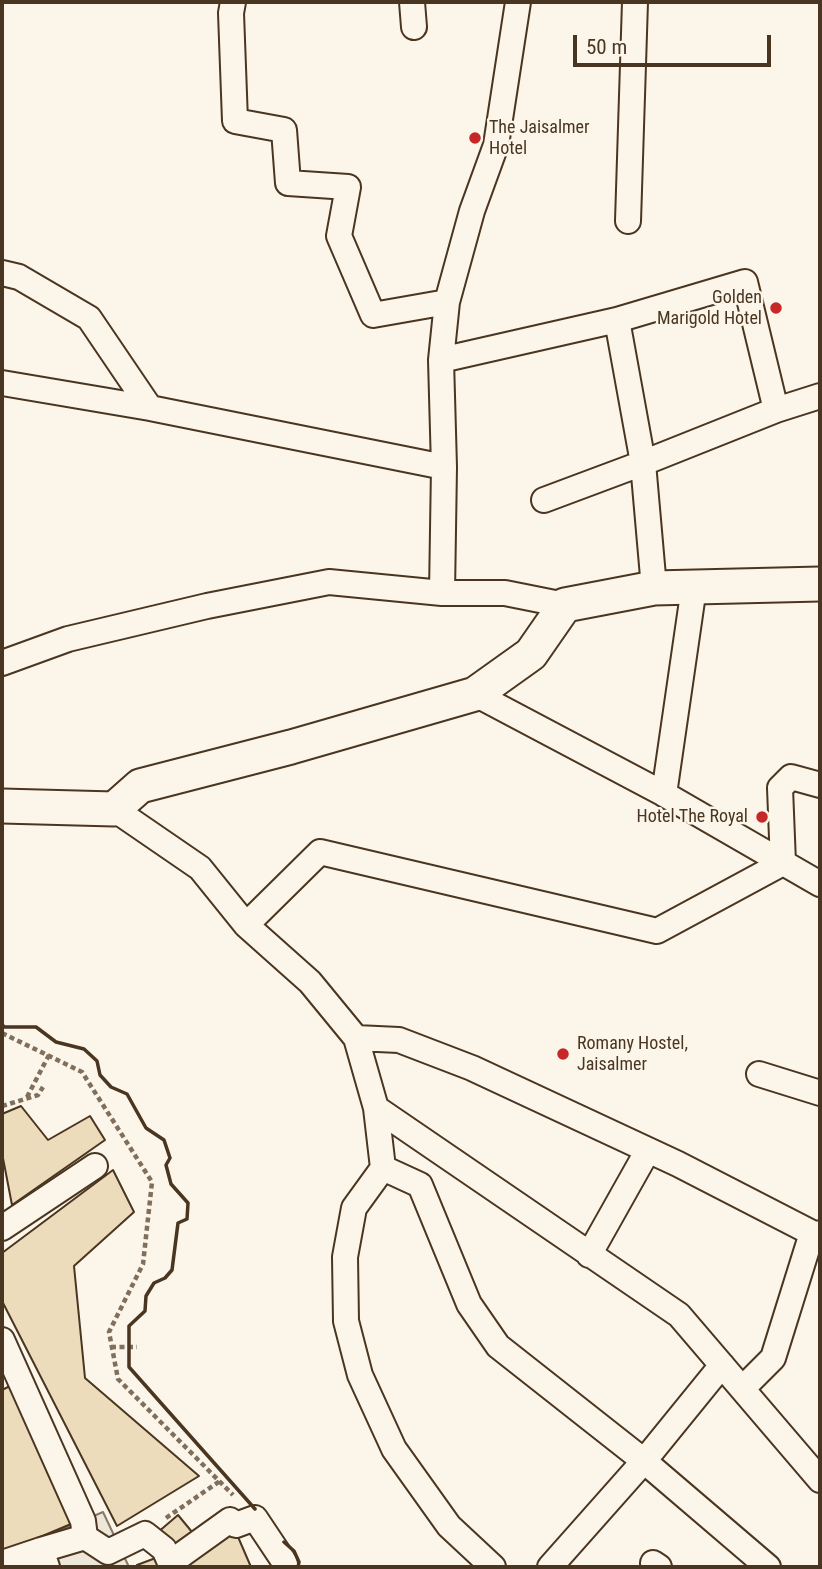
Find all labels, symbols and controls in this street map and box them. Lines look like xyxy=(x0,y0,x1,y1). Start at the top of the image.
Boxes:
scale bar xyxy=(577,21,775,65)
text: 50 m xyxy=(586,35,627,59)
place label: The Jaisalmer Hotel xyxy=(489,117,590,160)
marker: The Jaisalmer Hotel xyxy=(467,130,483,146)
place label: Golden Marigold Hotel xyxy=(657,287,762,330)
marker: Golden Marigold Hotel xyxy=(768,300,784,316)
place label: Hotel The Royal xyxy=(637,806,748,828)
marker: Hotel The Royal xyxy=(754,809,770,825)
place label: Romany Hostel, Jaisalmer xyxy=(577,1033,688,1076)
marker: Romany Hostel, Jaisalmer xyxy=(555,1046,571,1062)

